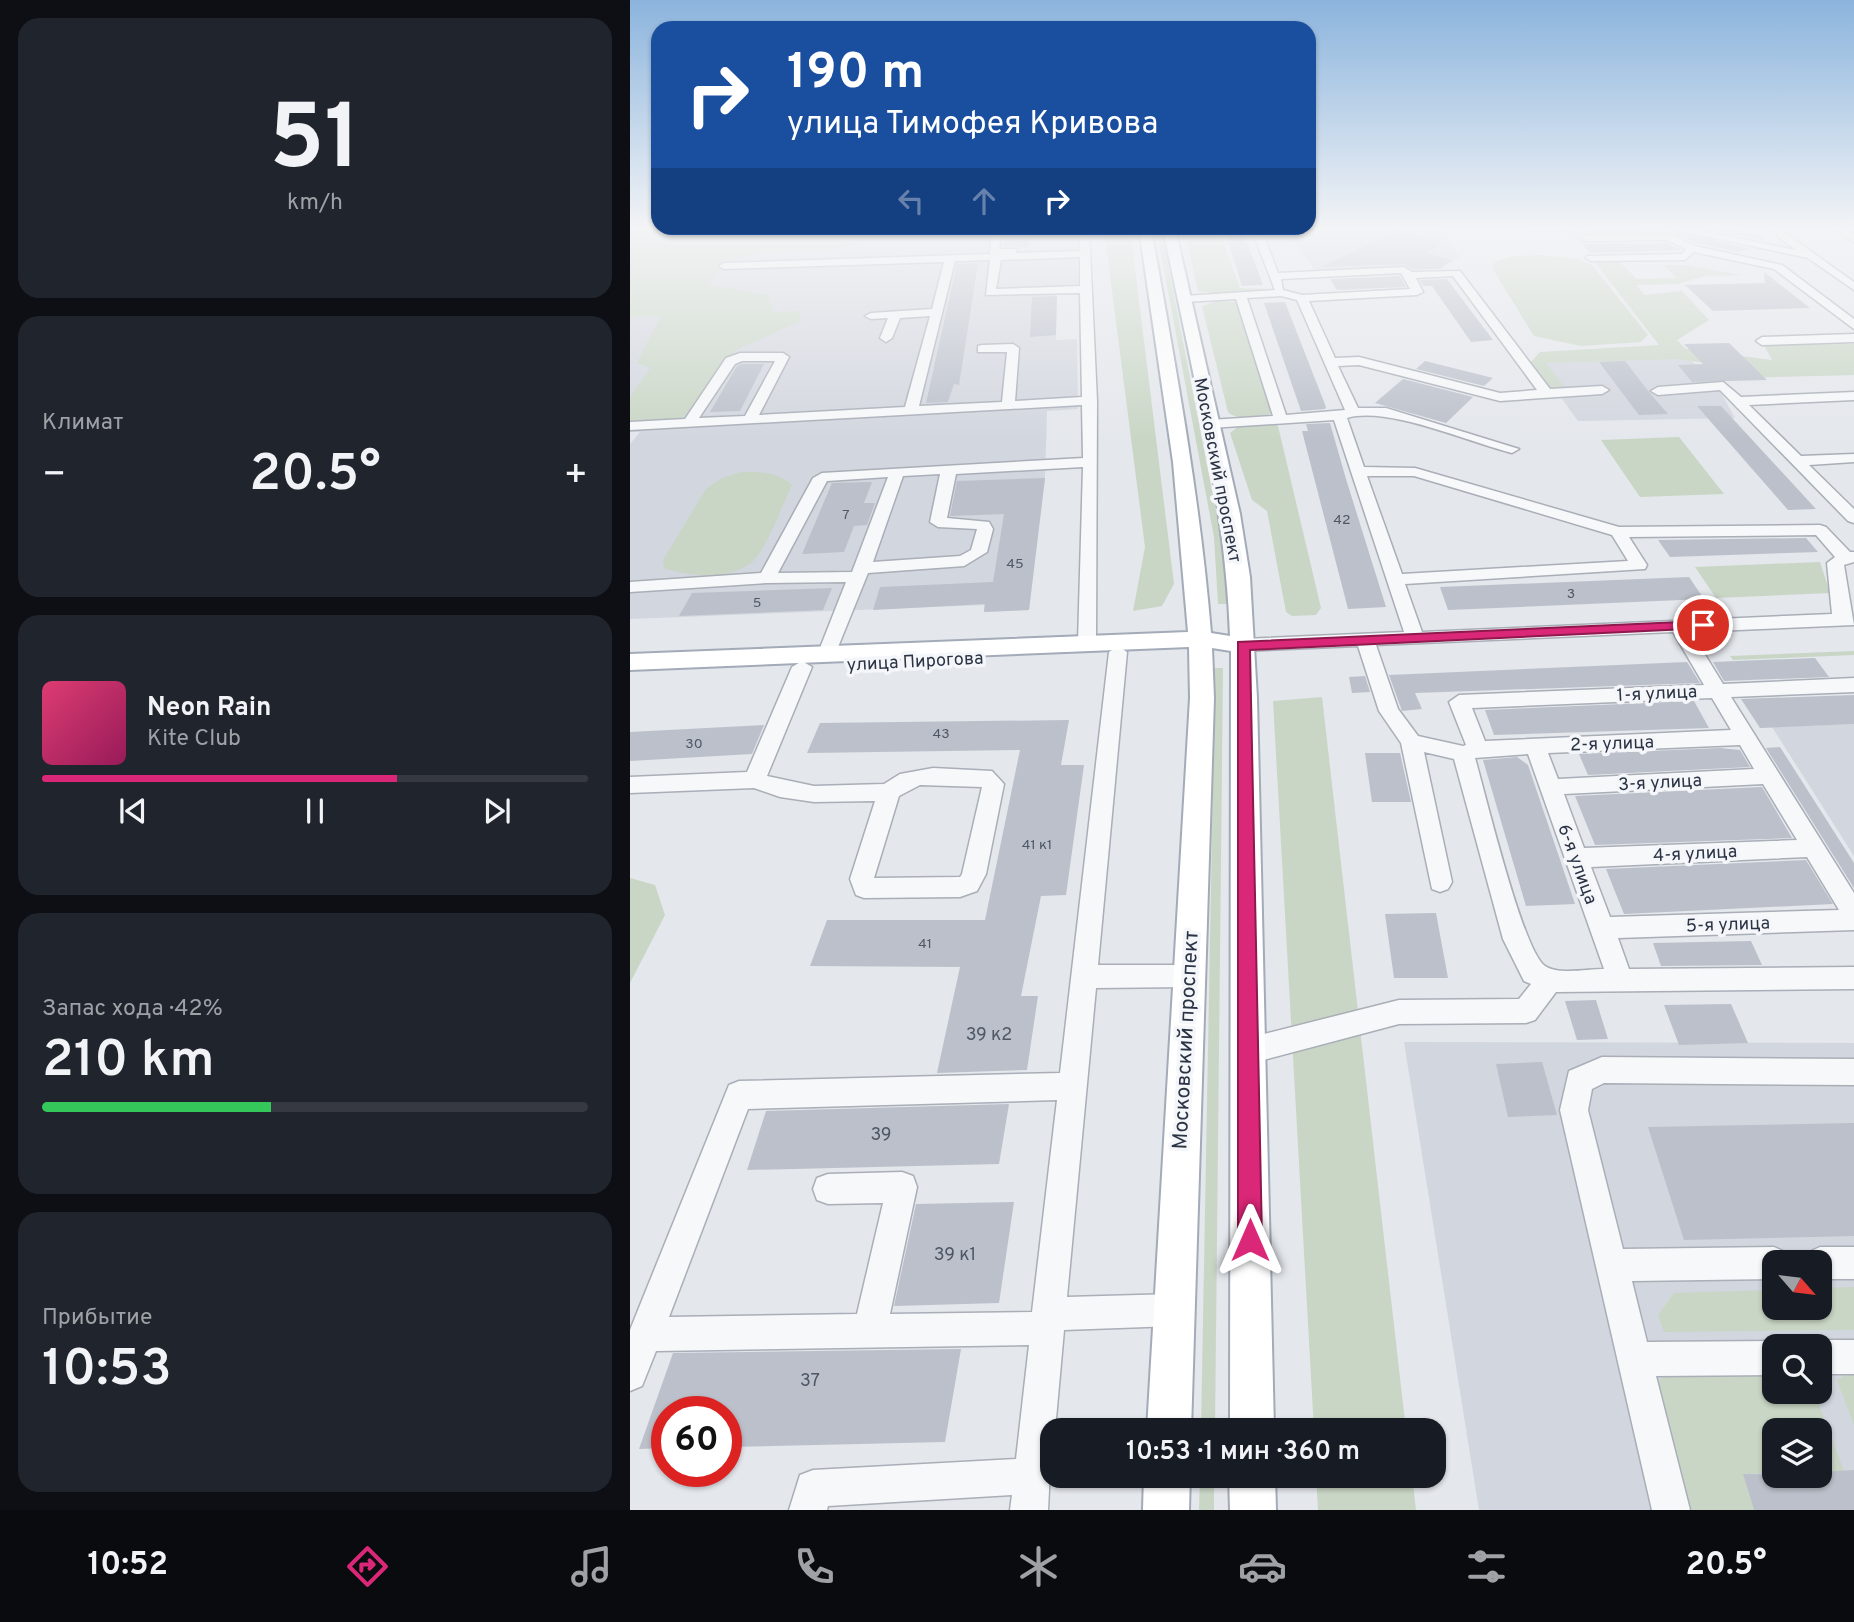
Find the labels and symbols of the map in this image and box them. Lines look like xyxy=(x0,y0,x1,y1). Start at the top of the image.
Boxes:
street label: Московский проспект xyxy=(1187,376,1246,565)
house number: 7 xyxy=(842,507,850,524)
house number: 42 xyxy=(1333,512,1351,529)
house number: 45 xyxy=(1006,556,1024,573)
house number: 3 xyxy=(1567,586,1575,603)
house number: 5 xyxy=(753,595,761,612)
pin xyxy=(1673,595,1733,655)
street label: улица Пирогова xyxy=(846,647,984,678)
street label: 1-я улица xyxy=(1616,681,1698,708)
house number: 43 xyxy=(932,726,950,743)
street label: 2-я улица xyxy=(1570,732,1654,757)
house number: 30 xyxy=(685,736,703,753)
street label: 3-я улица xyxy=(1618,770,1703,797)
street label: 6-я улица xyxy=(1551,821,1602,908)
house number: 41 к1 xyxy=(1022,837,1052,854)
street label: 4-я улица xyxy=(1652,841,1738,868)
street label: 5-я улица xyxy=(1686,913,1771,938)
street label: Московский проспект xyxy=(1167,930,1206,1150)
house number: 41 xyxy=(918,936,932,953)
house number: 39 к2 xyxy=(966,1024,1012,1047)
house number: 39 xyxy=(870,1124,892,1147)
position arrow xyxy=(1213,1203,1287,1277)
house number: 39 к1 xyxy=(934,1244,976,1267)
north arrow xyxy=(1762,1250,1832,1320)
house number: 37 xyxy=(800,1370,820,1393)
speed limit sign: 60 xyxy=(651,1396,742,1487)

